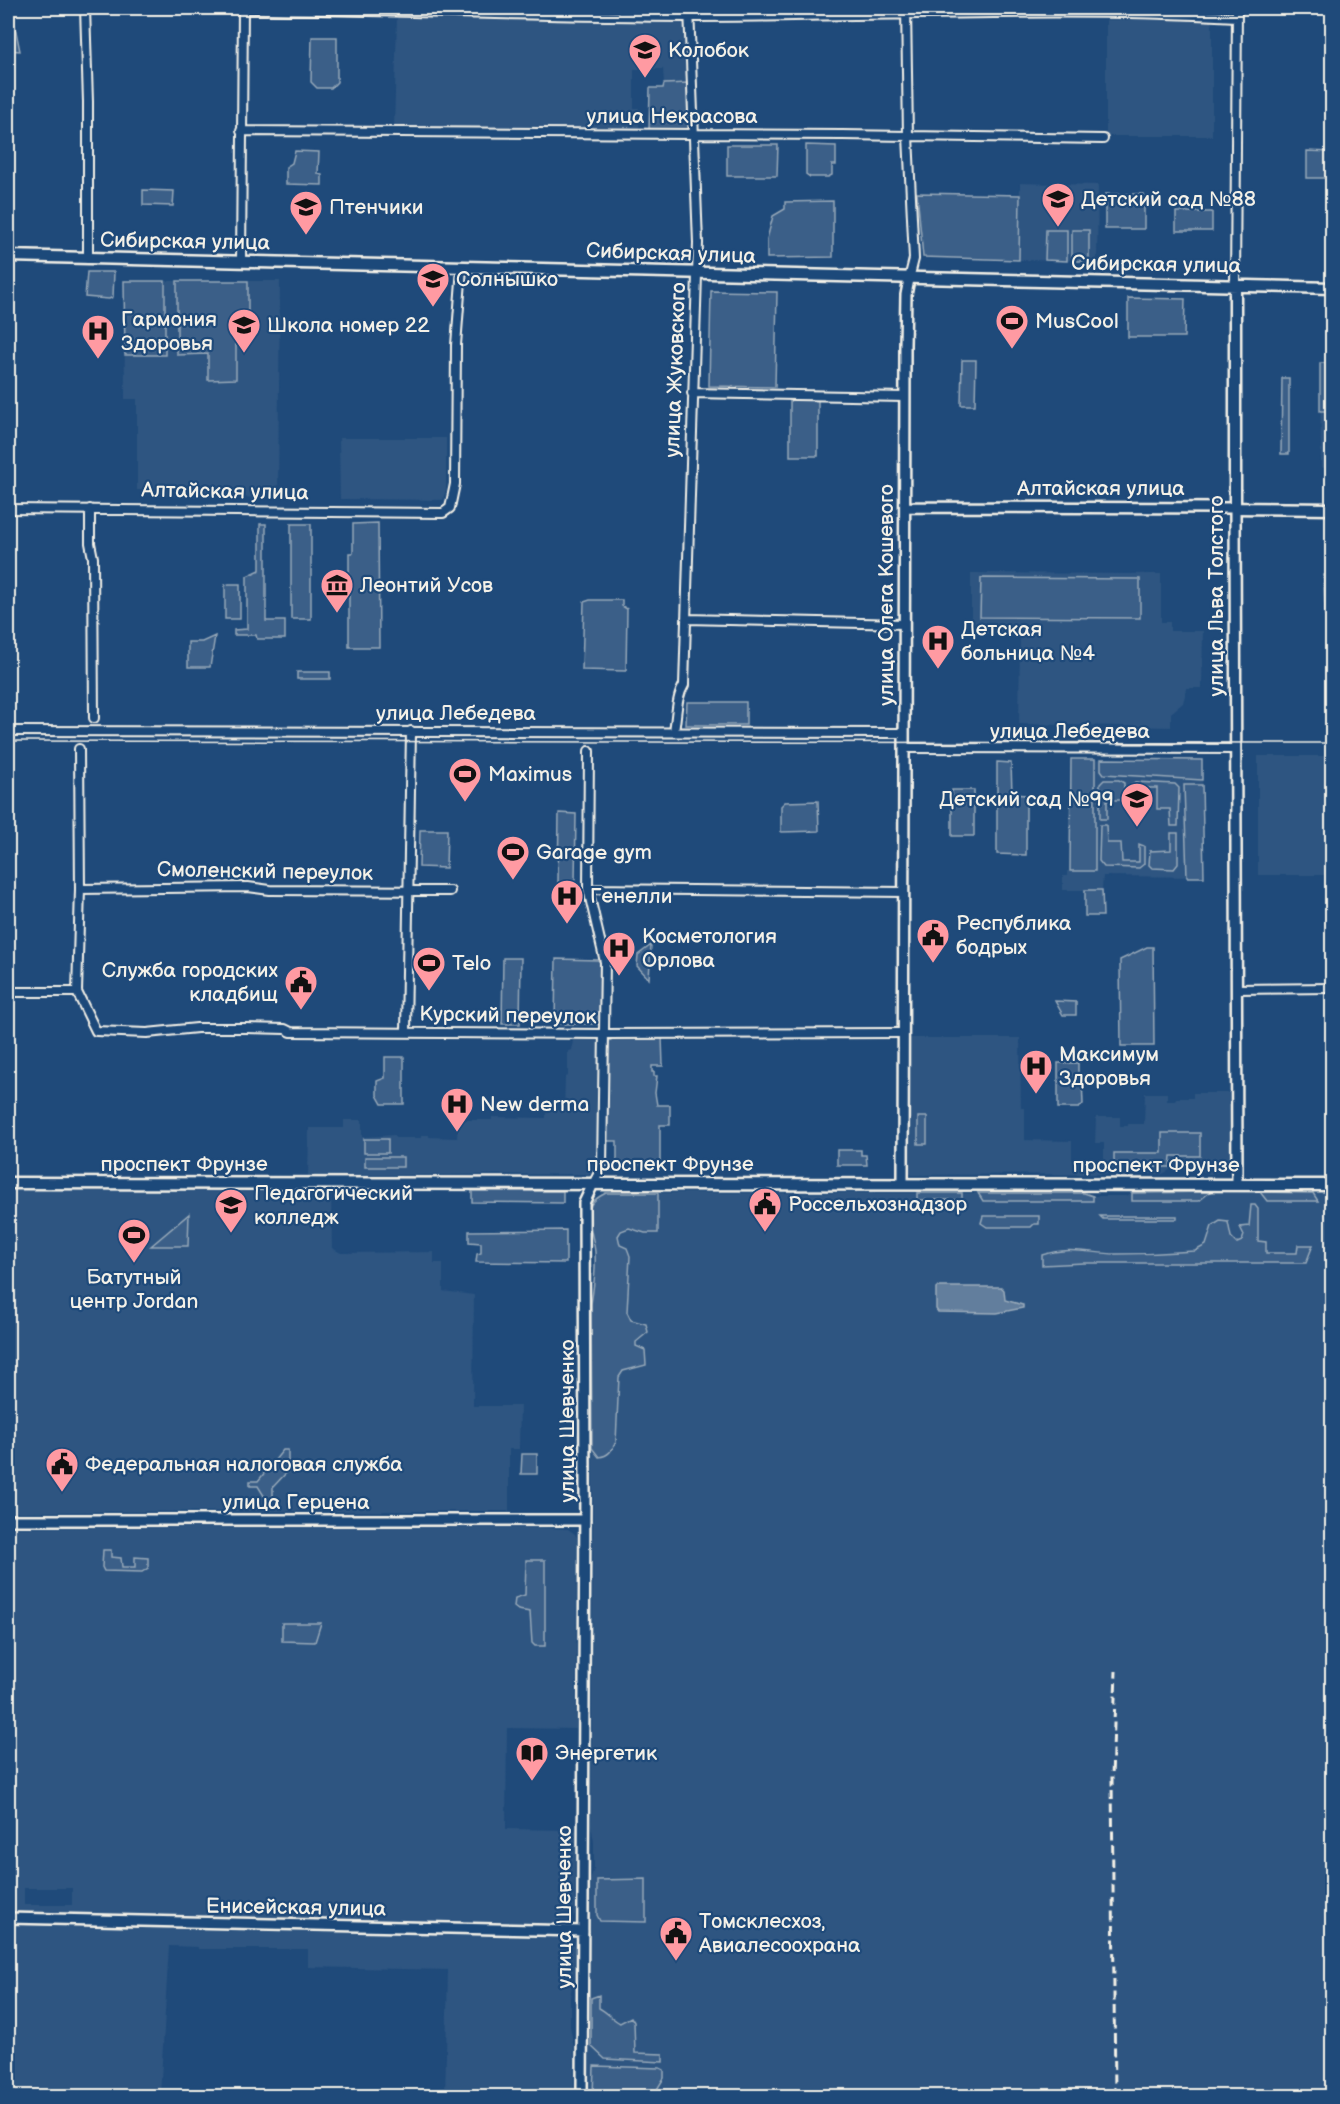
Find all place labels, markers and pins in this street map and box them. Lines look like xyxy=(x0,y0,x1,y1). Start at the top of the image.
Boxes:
school or university icon: Колобок xyxy=(627,32,663,79)
place label: Колобок xyxy=(668,38,749,63)
school or university icon: Детский сад №88 xyxy=(1040,181,1076,228)
place label: Детский сад №88 xyxy=(1081,187,1256,212)
school or university icon: Птенчики xyxy=(288,189,324,236)
place label: Птенчики xyxy=(329,195,424,220)
school or university icon: Солнышко xyxy=(415,261,451,308)
place label: Солнышко xyxy=(456,267,558,292)
sports icon: MusCool xyxy=(994,303,1030,350)
place label: Гармония Здоровья xyxy=(121,307,217,356)
school or university icon: Школа номер 22 xyxy=(226,307,262,354)
place label: MusCool xyxy=(1035,309,1119,334)
hospital icon: Гармония Здоровья xyxy=(80,313,116,360)
place label: Школа номер 22 xyxy=(267,313,430,338)
museum icon: Леонтий Усов xyxy=(319,567,355,614)
place label: Леонтий Усов xyxy=(359,573,493,598)
place label: Детская больница №4 xyxy=(961,617,1095,666)
hospital icon: Детская больница №4 xyxy=(920,623,956,670)
sports icon: Maximus xyxy=(447,756,483,803)
place label: Maximus xyxy=(488,762,572,787)
school or university icon: Детский сад №99 xyxy=(1119,781,1155,828)
place label: Детский сад №99 xyxy=(939,787,1114,812)
sports icon: Garage gym xyxy=(495,834,531,881)
place label: Garage gym xyxy=(536,840,652,865)
hospital icon: Генелли xyxy=(549,878,585,925)
place label: Генелли xyxy=(590,884,672,909)
place label: Республика бодрых xyxy=(956,911,1072,960)
public building icon: Республика бодрых xyxy=(915,917,951,964)
place label: Косметология Орлова xyxy=(642,924,777,973)
hospital icon: Косметология Орлова xyxy=(601,930,637,977)
sports icon: Telo xyxy=(411,945,447,992)
place label: Telo xyxy=(452,951,491,976)
place label: Служба городских кладбищ xyxy=(102,958,279,1007)
public building icon: Служба городских кладбищ xyxy=(283,964,319,1011)
place label: Максимум Здоровья xyxy=(1059,1042,1159,1091)
hospital icon: Максимум Здоровья xyxy=(1018,1048,1054,1095)
hospital icon: New derma xyxy=(439,1086,475,1133)
place label: New derma xyxy=(480,1092,589,1117)
place label: Педагогический колледж xyxy=(254,1181,413,1230)
public building icon: Россельхознадзор xyxy=(747,1186,783,1233)
school or university icon: Педагогический колледж xyxy=(213,1187,249,1234)
place label: Россельхознадзор xyxy=(788,1192,967,1217)
sports icon: Батутный центр Jordan xyxy=(116,1217,152,1264)
place label: Батутный центр Jordan xyxy=(70,1265,198,1314)
public building icon: Федеральная налоговая служба xyxy=(44,1446,80,1493)
place label: Федеральная налоговая служба xyxy=(85,1452,403,1477)
library icon: Энергетик xyxy=(514,1735,550,1782)
place label: Энергетик xyxy=(555,1741,657,1766)
place label: Томсклесхоз, Авиалесоохрана xyxy=(698,1909,861,1958)
public building icon: Томсклесхоз, Авиалесоохрана xyxy=(658,1915,694,1962)

